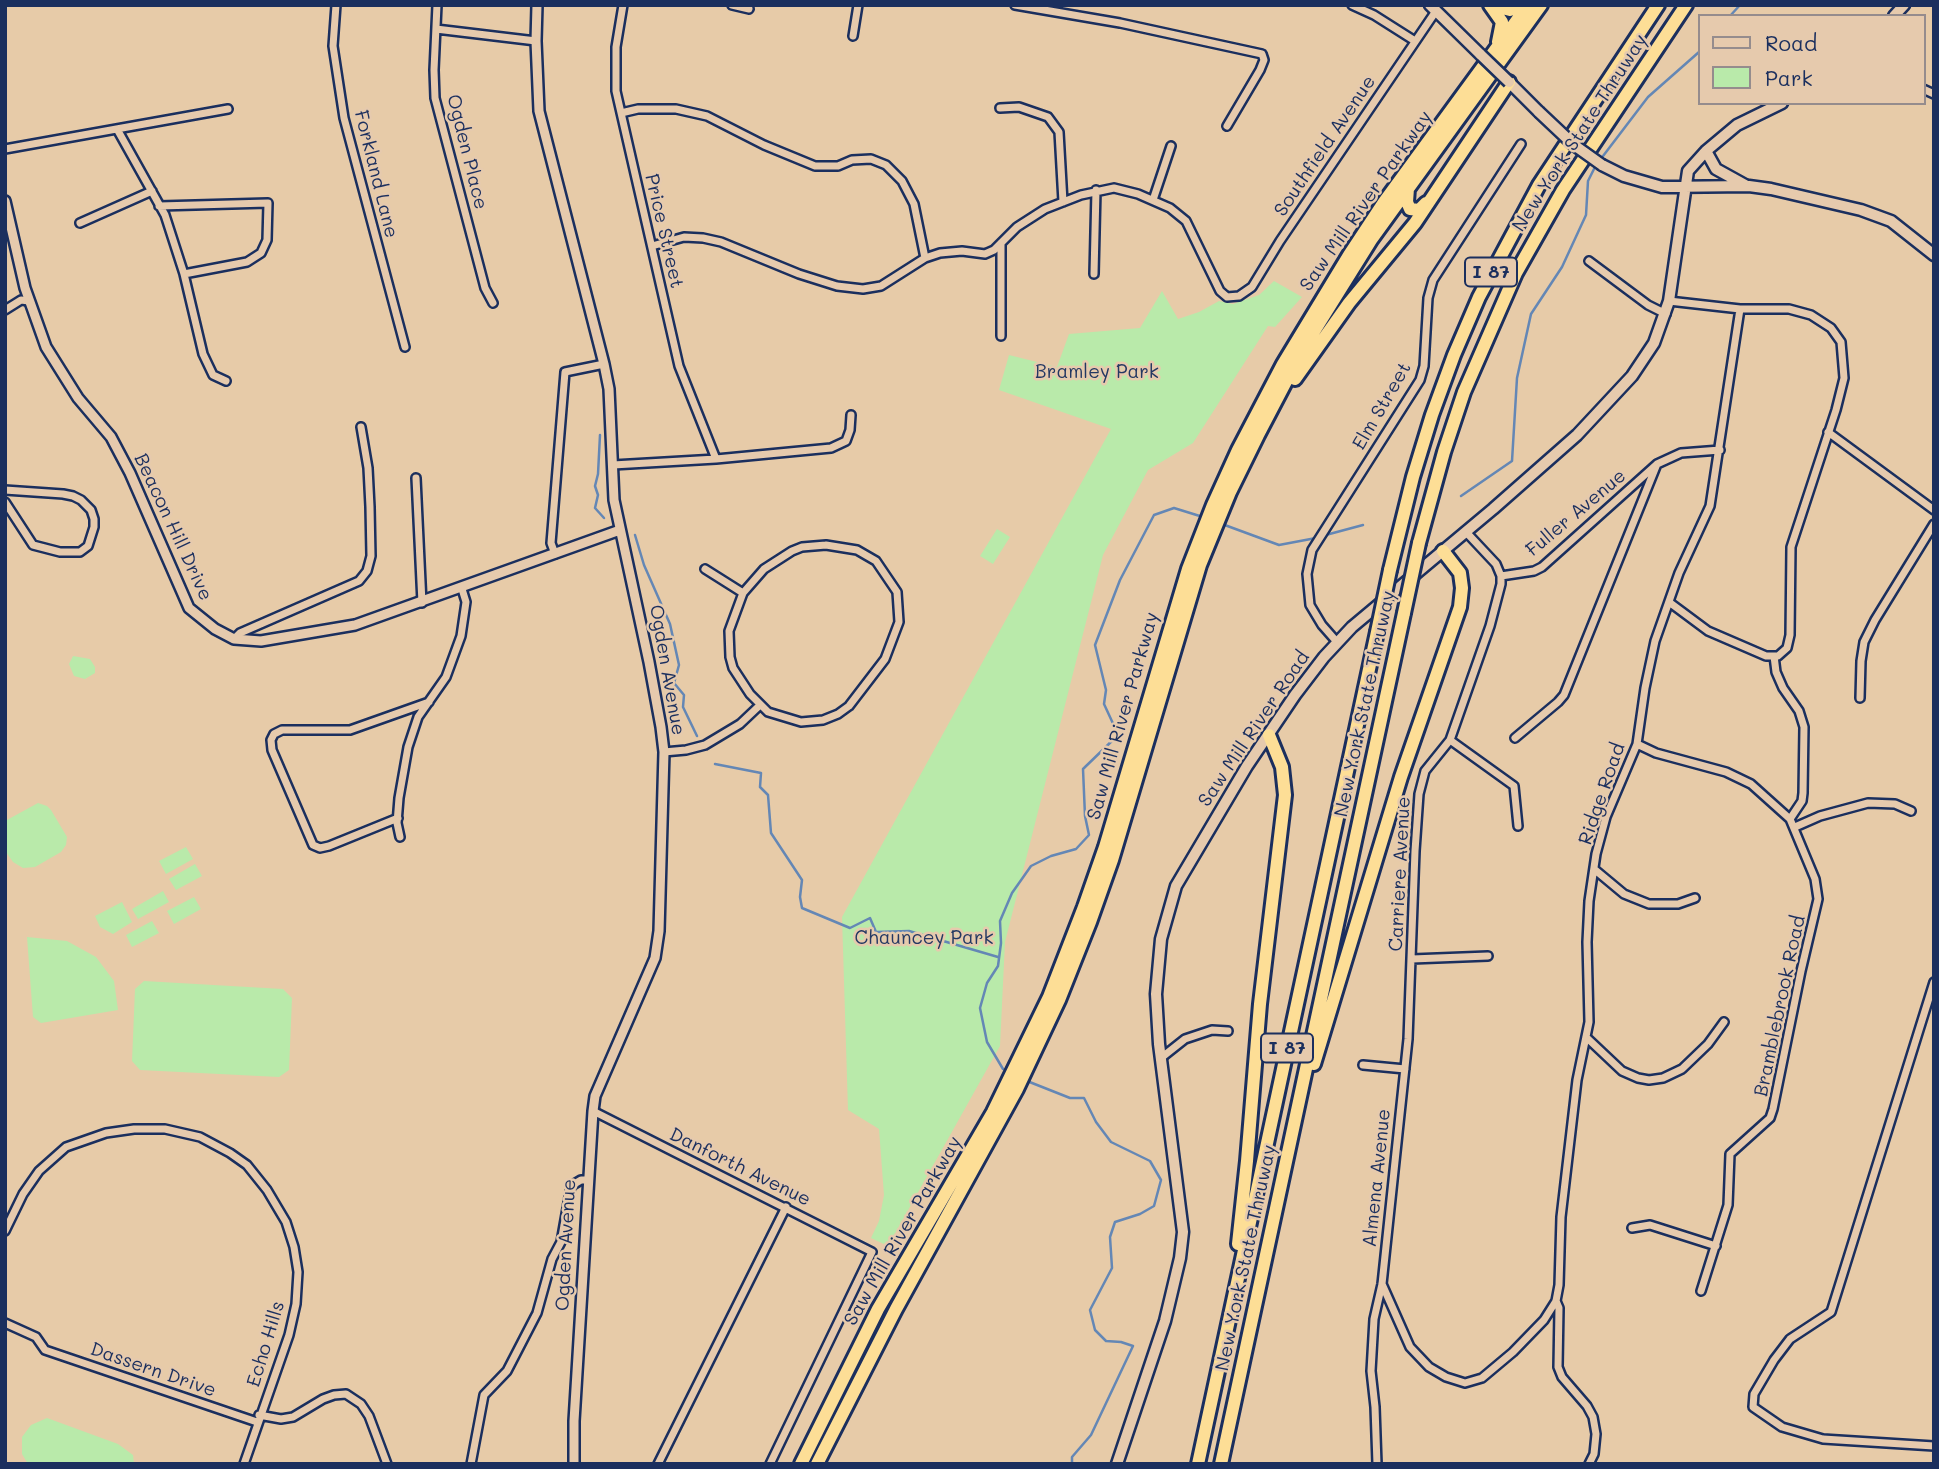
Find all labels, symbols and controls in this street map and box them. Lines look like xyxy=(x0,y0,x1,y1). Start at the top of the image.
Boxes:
legend xyxy=(1698,14,1925,105)
text: Road xyxy=(1765,29,1817,56)
street label: New York State Thruway xyxy=(1508,30,1652,236)
text: Park xyxy=(1765,64,1813,91)
street label: Southfield Avenue xyxy=(1269,71,1381,221)
street label: Ogden Place xyxy=(442,92,492,212)
street label: Saw Mill River Parkway xyxy=(1295,106,1437,296)
street label: Forkland Lane xyxy=(349,108,403,240)
street label: Price Street xyxy=(640,172,688,290)
road number: I 87 xyxy=(1465,258,1517,286)
street label: Elm Street xyxy=(1348,358,1416,454)
park label: Bramley Park xyxy=(1035,361,1159,383)
street label: Beacon Hill Drive xyxy=(129,450,217,604)
street label: Fuller Avenue xyxy=(1521,465,1631,561)
street label: New York State Thruway xyxy=(1330,589,1400,819)
street label: Ogden Avenue xyxy=(644,603,690,737)
street label: Saw Mill River Parkway xyxy=(1082,610,1164,822)
street label: Saw Mill River Road xyxy=(1193,647,1315,811)
street label: Ridge Road xyxy=(1574,740,1630,848)
street label: Carriere Avenue xyxy=(1385,796,1415,952)
street label: Bramblebrook Road xyxy=(1750,913,1810,1099)
park label: Chauncey Park xyxy=(854,927,994,949)
road number: I 87 xyxy=(1261,1034,1313,1063)
street label: Almena Avenue xyxy=(1358,1108,1396,1248)
street label: Danforth Avenue xyxy=(666,1123,814,1211)
street label: Saw Mill River Parkway xyxy=(839,1132,967,1330)
street label: New York State Thruway xyxy=(1211,1143,1281,1373)
street label: Ogden Avenue xyxy=(551,1178,581,1312)
street label: Echo Hills xyxy=(242,1298,290,1390)
street label: Dassern Drive xyxy=(87,1338,219,1402)

